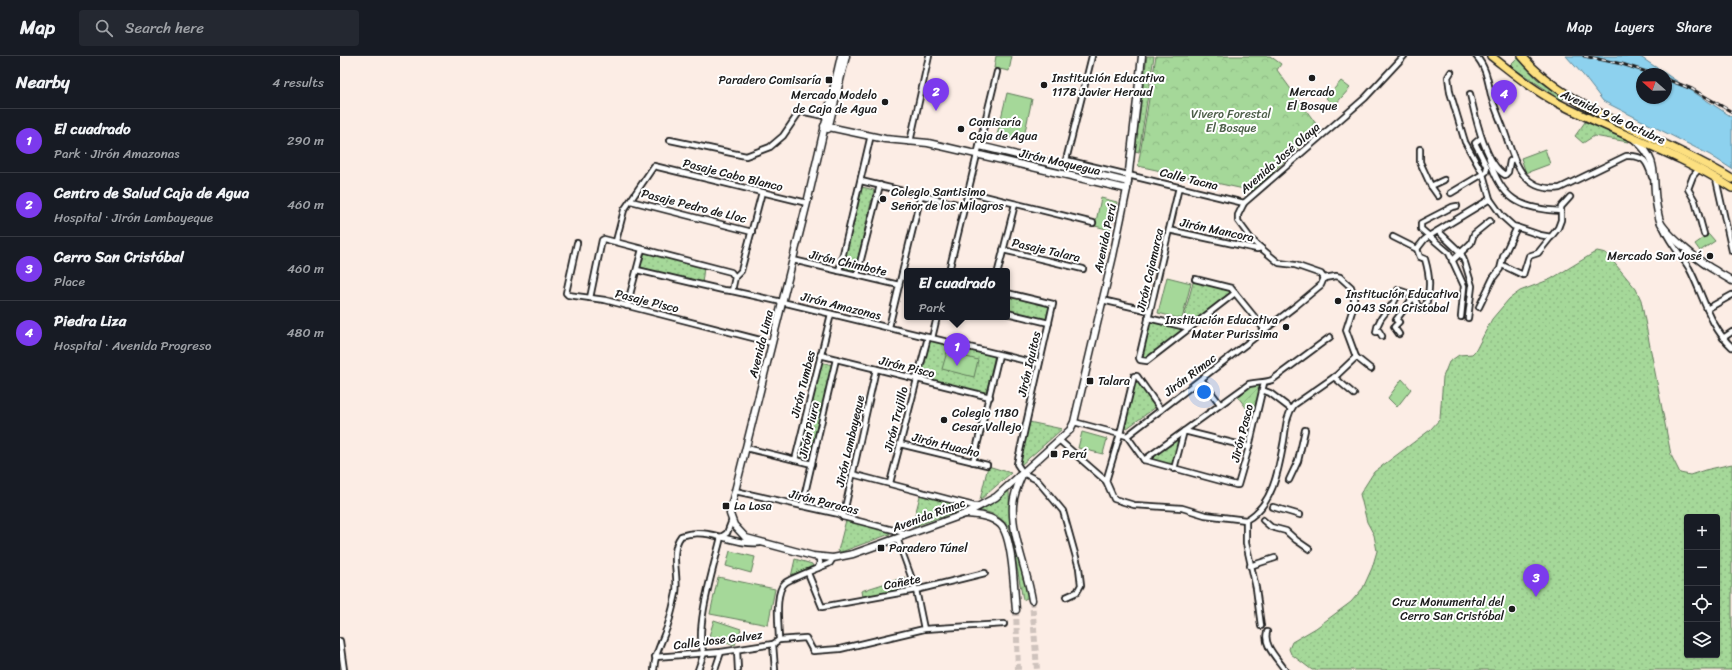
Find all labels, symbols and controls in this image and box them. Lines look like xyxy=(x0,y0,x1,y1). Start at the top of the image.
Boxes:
search box xyxy=(79,10,359,46)
text: Map xyxy=(20,11,55,44)
text: Search here xyxy=(125,15,204,41)
text: Map xyxy=(1567,15,1592,40)
text: Layers xyxy=(1614,15,1654,40)
text: Share xyxy=(1676,15,1712,40)
icon: search xyxy=(93,17,115,39)
text: Nearby xyxy=(16,67,70,97)
place label: Institución Educativa 1178 Javier Heraud xyxy=(1051,67,1165,103)
north arrow xyxy=(1636,68,1672,104)
place label: Paradero Comisaría xyxy=(719,69,822,91)
text: 4 results xyxy=(272,71,324,94)
marker: Mercado El Bosque xyxy=(1307,73,1317,83)
marker: Paradero Comisaría xyxy=(824,75,834,85)
pin: 2 xyxy=(923,78,949,111)
marker: Institución Educativa 1178 Javier Heraud xyxy=(1039,80,1049,90)
pin: 4 xyxy=(1491,80,1517,113)
place label: Mercado El Bosque xyxy=(1287,81,1337,117)
street label: Avenida 9 de Octubre xyxy=(1556,83,1669,151)
place label: Mercado Modelo de Caja de Agua xyxy=(791,84,877,120)
marker: Mercado Modelo de Caja de Agua xyxy=(880,97,890,107)
park label: Vivero Forestal El Bosque xyxy=(1191,103,1272,139)
place label: Comisaría Caja de Agua xyxy=(969,111,1038,147)
text: El cuadrado xyxy=(54,116,131,142)
street label: Avenida José Olaya xyxy=(1234,117,1325,200)
marker: Comisaría Caja de Agua xyxy=(956,124,966,134)
text: 1 xyxy=(26,129,32,152)
text: 290 m xyxy=(287,129,324,152)
text: Park · Jirón Amazonas xyxy=(54,142,180,165)
street label: Jirón Moquegua xyxy=(1016,142,1103,182)
street label: Pasaje Cabo Blanco xyxy=(681,152,785,198)
street label: Calle Tacna xyxy=(1158,161,1220,197)
text: Centro de Salud Caja de Agua xyxy=(54,180,249,206)
place label: Colegio Santisimo Señor de los Milagros xyxy=(891,181,1004,217)
street label: Pasaje Pedro de Lloc xyxy=(639,182,749,230)
text: 2 xyxy=(25,193,33,216)
text: 460 m xyxy=(287,193,324,216)
marker: Colegio Santisimo Señor de los Milagros xyxy=(878,194,888,204)
street label: Avenida Perú xyxy=(1087,201,1123,275)
text: Hospital · Jirón Lambayeque xyxy=(54,206,213,229)
street label: Jirón Mancora xyxy=(1177,211,1256,249)
street label: Jirón Cajamarca xyxy=(1130,225,1170,315)
street label: Pasaje Talara xyxy=(1010,231,1082,269)
street label: Jirón Chimbote xyxy=(806,243,889,283)
text: Cerro San Cristóbal xyxy=(54,244,184,270)
place label: Mercado San José xyxy=(1607,245,1702,267)
marker: Mercado San José xyxy=(1705,251,1715,261)
text: 3 xyxy=(25,257,33,280)
text: 460 m xyxy=(287,257,324,280)
popup xyxy=(904,268,1010,320)
text: Place xyxy=(54,270,85,293)
text: El cuadrado xyxy=(919,270,995,296)
street label: Pasaje Pisco xyxy=(613,282,681,320)
place label: Institución Educativa 0043 San Cristobal xyxy=(1345,283,1459,319)
street label: Jirón Amazonas xyxy=(798,285,883,327)
text: Park xyxy=(919,296,945,319)
marker: Institución Educativa 0043 San Cristobal xyxy=(1333,296,1343,306)
street label: Avenida Lima xyxy=(742,307,780,381)
text: Piedra Liza xyxy=(54,308,126,334)
place label: Institución Educativa Mater Purissima xyxy=(1164,309,1278,345)
text: 4 xyxy=(25,321,33,344)
text: 480 m xyxy=(286,321,324,344)
marker: Institución Educativa Mater Purissima xyxy=(1281,322,1291,332)
street label: Jirón Iquitos xyxy=(1011,329,1047,400)
pin: 1 xyxy=(944,333,970,366)
text: Hospital · Avenida Progreso xyxy=(54,334,211,357)
street label: Jirón Tumbes xyxy=(784,348,822,421)
street label: Jirón Rimac xyxy=(1158,348,1221,403)
street label: Jirón Pisco xyxy=(876,349,937,385)
place label: Talara xyxy=(1098,370,1130,392)
marker: Talara xyxy=(1085,376,1095,386)
your location xyxy=(1194,382,1214,402)
street label: Jirón Trujillo xyxy=(877,384,915,455)
street label: Jirón Lambayeque xyxy=(829,393,871,490)
street label: Jirón Piura xyxy=(792,400,826,461)
street label: Jirón Pasco xyxy=(1224,401,1260,465)
place label: Colegio 1180 Cesar Vallejo xyxy=(952,402,1021,438)
marker: Colegio 1180 Cesar Vallejo xyxy=(939,415,949,425)
street label: Jirón Huacho xyxy=(909,426,982,464)
place label: Perú xyxy=(1062,443,1087,465)
marker: Perú xyxy=(1049,449,1059,459)
street label: Jirón Paracas xyxy=(786,482,862,521)
street label: Avenida Rímac xyxy=(888,492,969,539)
place label: La Losa xyxy=(734,495,772,517)
marker: La Losa xyxy=(721,501,731,511)
map controls xyxy=(1684,514,1720,658)
button: + xyxy=(1684,514,1720,550)
place label: Paradero Túnel xyxy=(889,537,968,559)
marker: Paradero Túnel xyxy=(876,543,886,553)
button: − xyxy=(1684,550,1720,586)
pin: 3 xyxy=(1523,564,1549,597)
street label: Cañete xyxy=(882,568,923,596)
button: locate xyxy=(1684,586,1720,622)
place label: Cruz Monumental del Cerro San Cristóbal xyxy=(1392,591,1505,627)
marker: Cruz Monumental del Cerro San Cristóbal xyxy=(1507,604,1517,614)
button: layers xyxy=(1684,622,1720,658)
street label: Calle Jose Galvez xyxy=(672,624,764,656)

